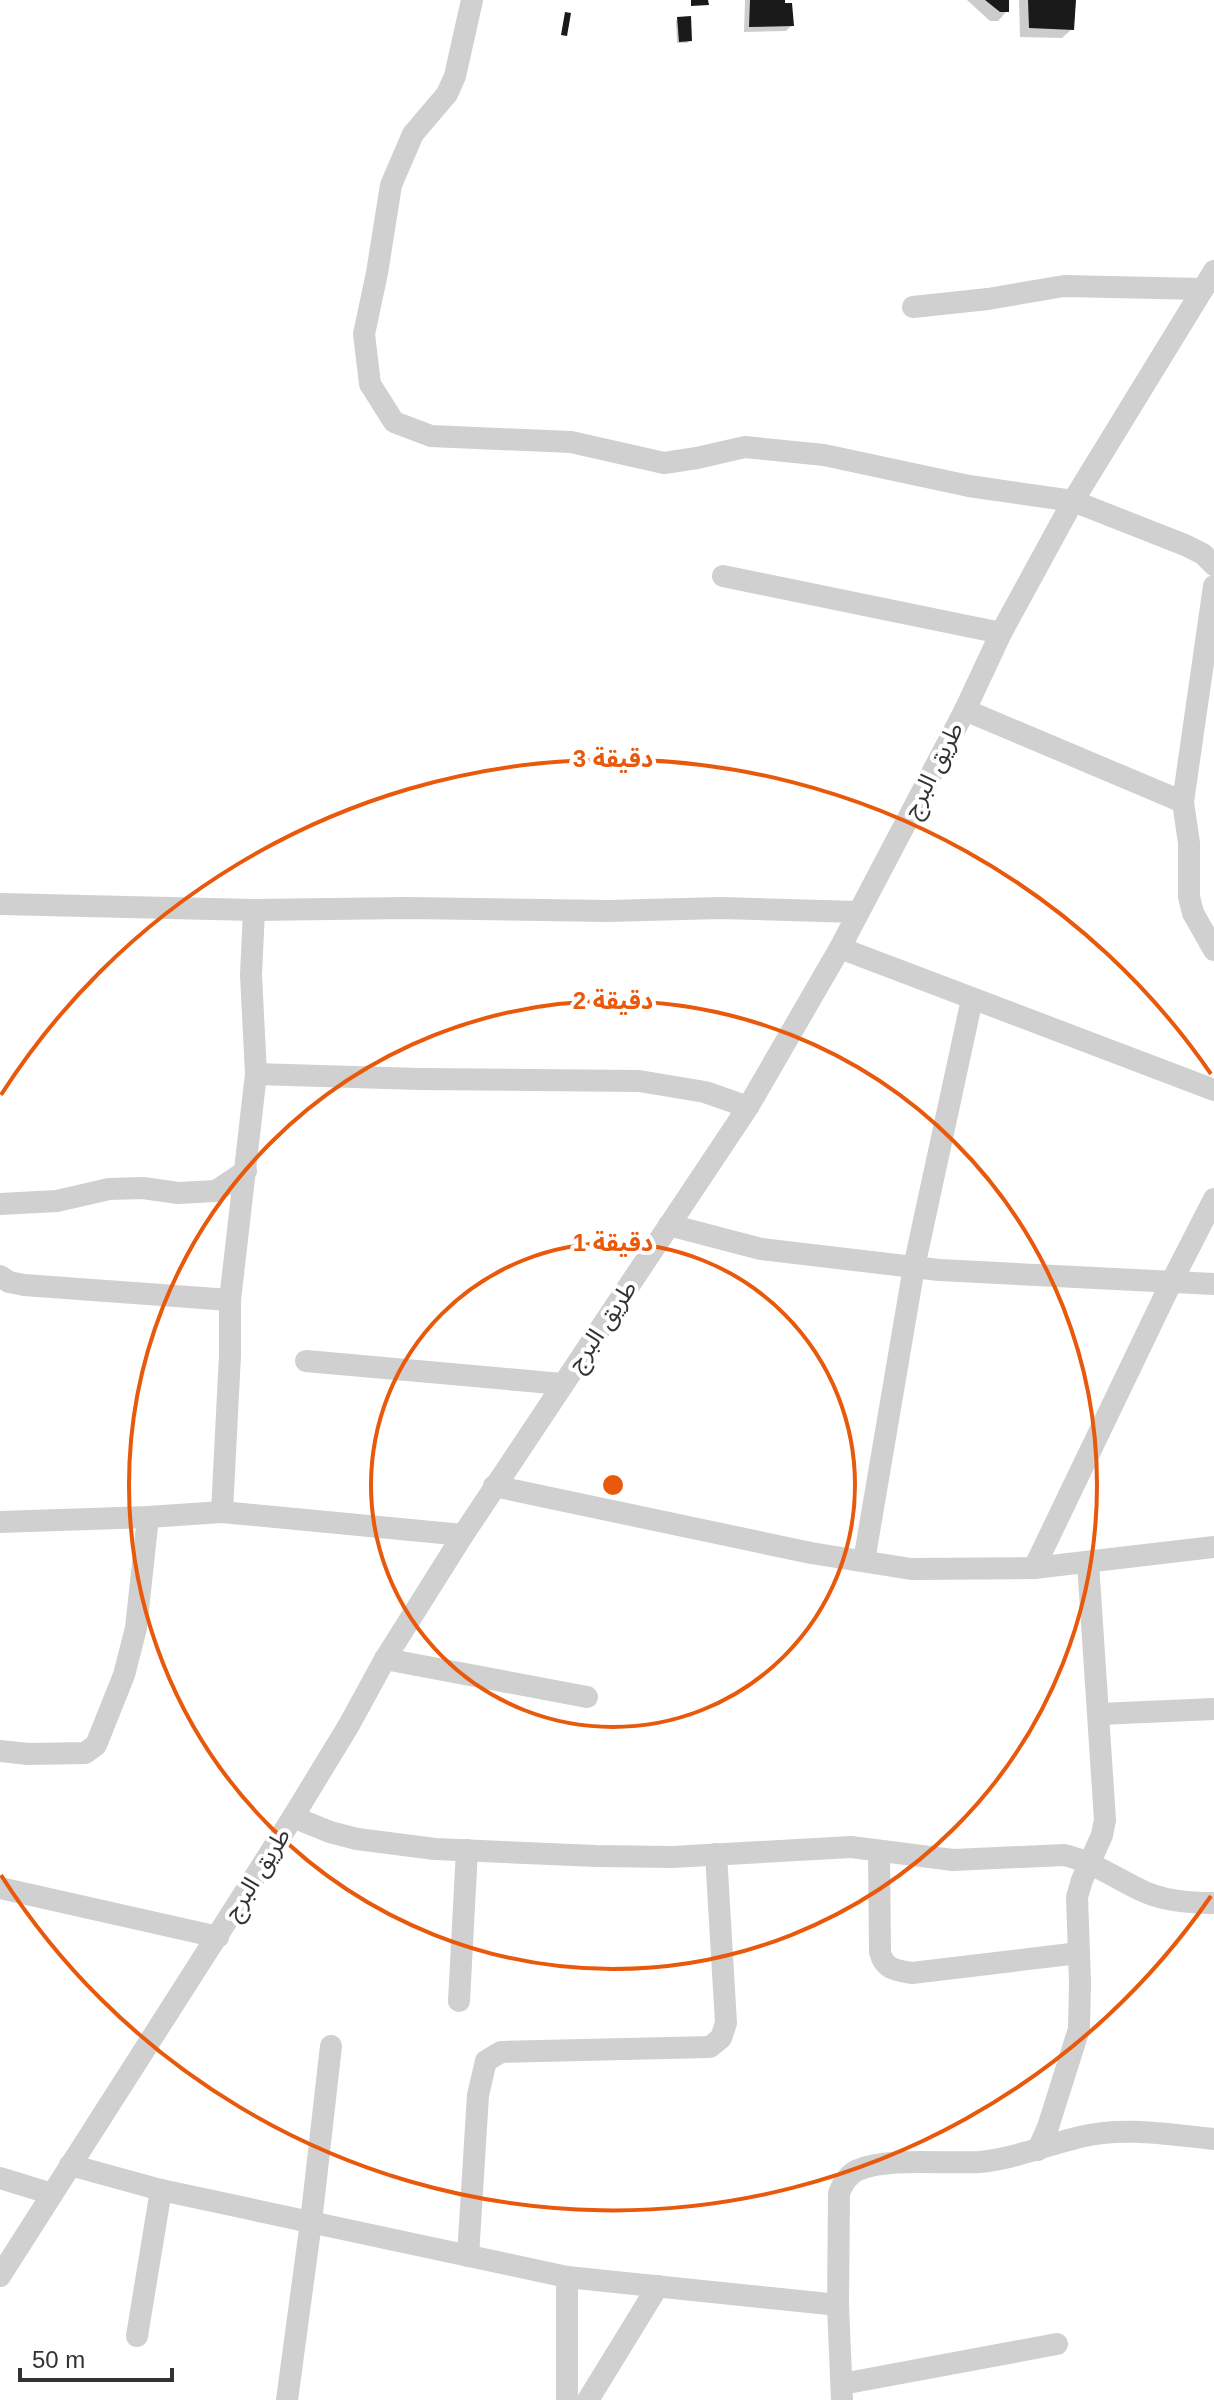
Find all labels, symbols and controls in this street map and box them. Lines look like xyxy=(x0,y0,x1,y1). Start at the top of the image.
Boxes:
street label: طريق البرج xyxy=(897,718,972,824)
text: 3 دقيقة xyxy=(573,745,653,773)
text: 2 دقيقة xyxy=(573,987,653,1015)
text: 1 دقيقة xyxy=(573,1229,653,1257)
street label: طريق البرج xyxy=(562,1275,645,1378)
centre of rings xyxy=(599,1471,627,1499)
street label: طريق البرج xyxy=(218,1823,299,1927)
scale bar xyxy=(20,2332,172,2382)
text: 50 m xyxy=(32,2346,85,2373)

